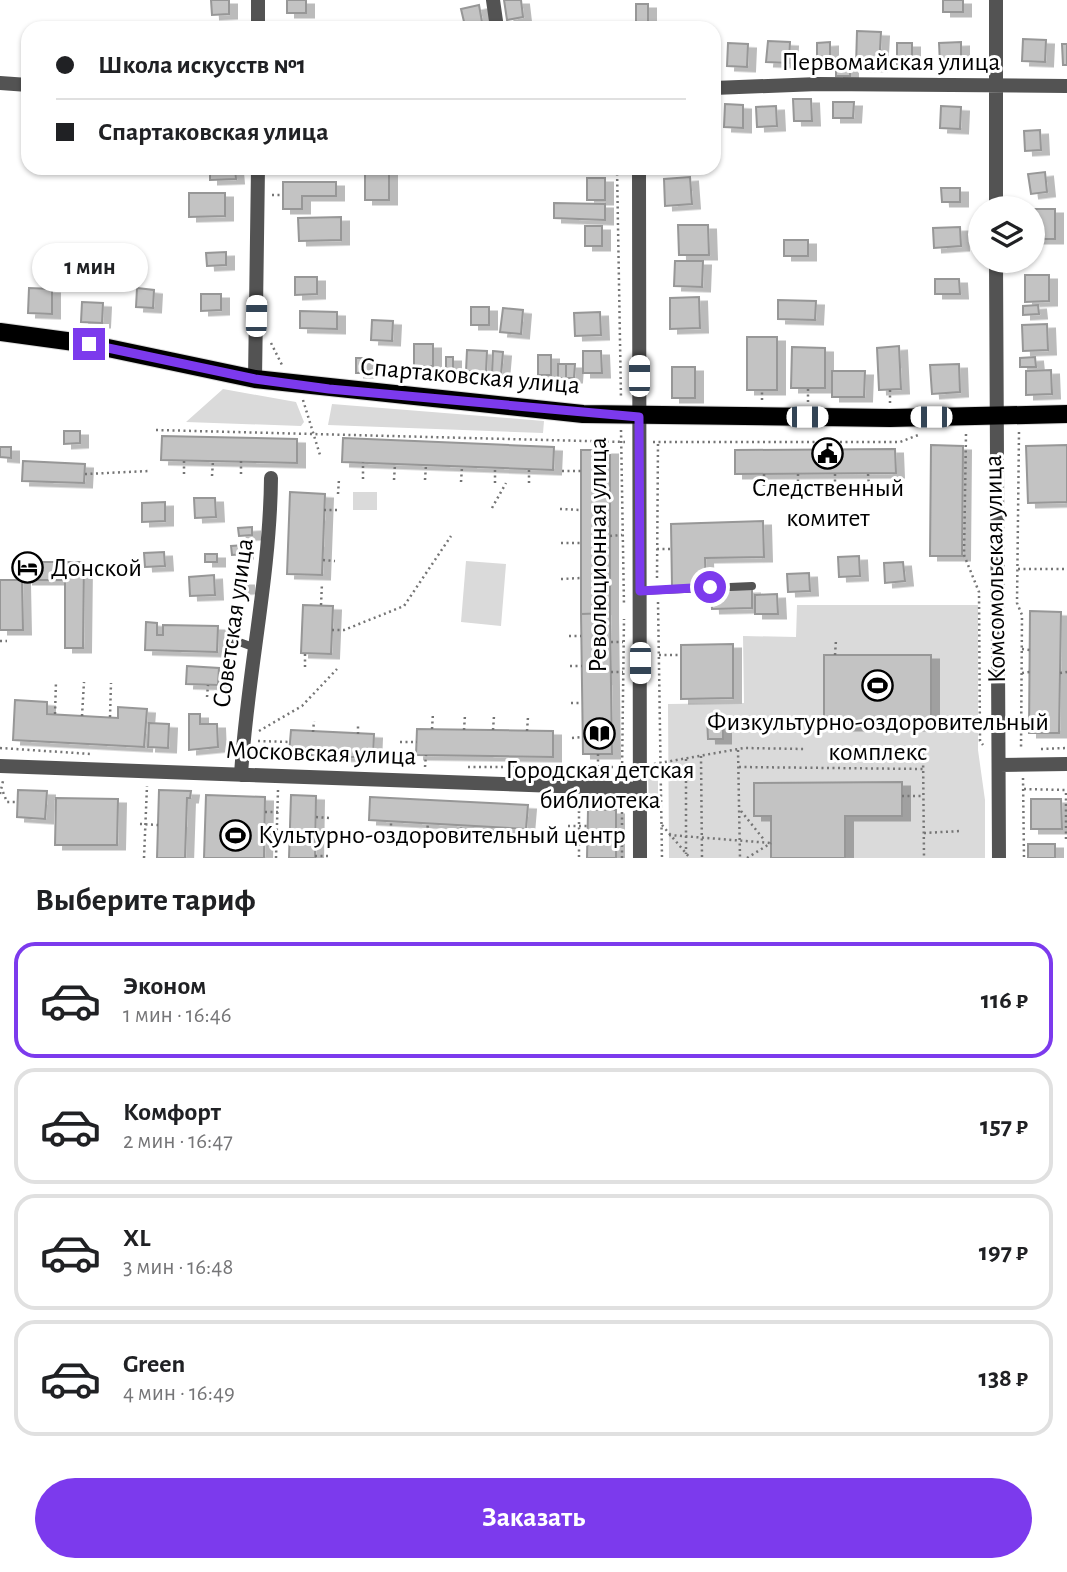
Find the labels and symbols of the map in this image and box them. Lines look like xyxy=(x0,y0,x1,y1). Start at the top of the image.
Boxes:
street label: Первомайская улица xyxy=(782,49,1001,75)
callout: 1 мин xyxy=(31,243,147,292)
car xyxy=(246,295,267,337)
route end xyxy=(73,328,105,360)
street label: Спартаковская улица xyxy=(359,353,581,399)
car xyxy=(629,355,650,397)
car xyxy=(787,407,829,428)
car xyxy=(911,407,953,428)
public building icon: Следственный комитет xyxy=(811,436,845,470)
street label: Революционная улица xyxy=(585,437,611,673)
street label: Комсомольская улица xyxy=(980,454,1010,683)
place label: Следственный комитет xyxy=(752,475,904,531)
street label: Советская улица xyxy=(208,536,258,710)
hotel icon: Донской xyxy=(11,551,45,585)
place label: Донской xyxy=(51,555,142,581)
route start xyxy=(694,571,726,603)
car xyxy=(630,642,651,684)
sports icon: Физкультурно-оздоровительный комплекс xyxy=(861,669,895,703)
place label: Физкультурно-оздоровительный комплекс xyxy=(707,709,1049,765)
library icon: Городская детская библиотека xyxy=(583,717,617,751)
street label: Московская улица xyxy=(225,737,417,769)
place label: Городская детская библиотека xyxy=(505,757,695,813)
sports icon: Культурно-оздоровительный центр xyxy=(218,818,252,852)
place label: Культурно-оздоровительный центр xyxy=(258,822,626,848)

